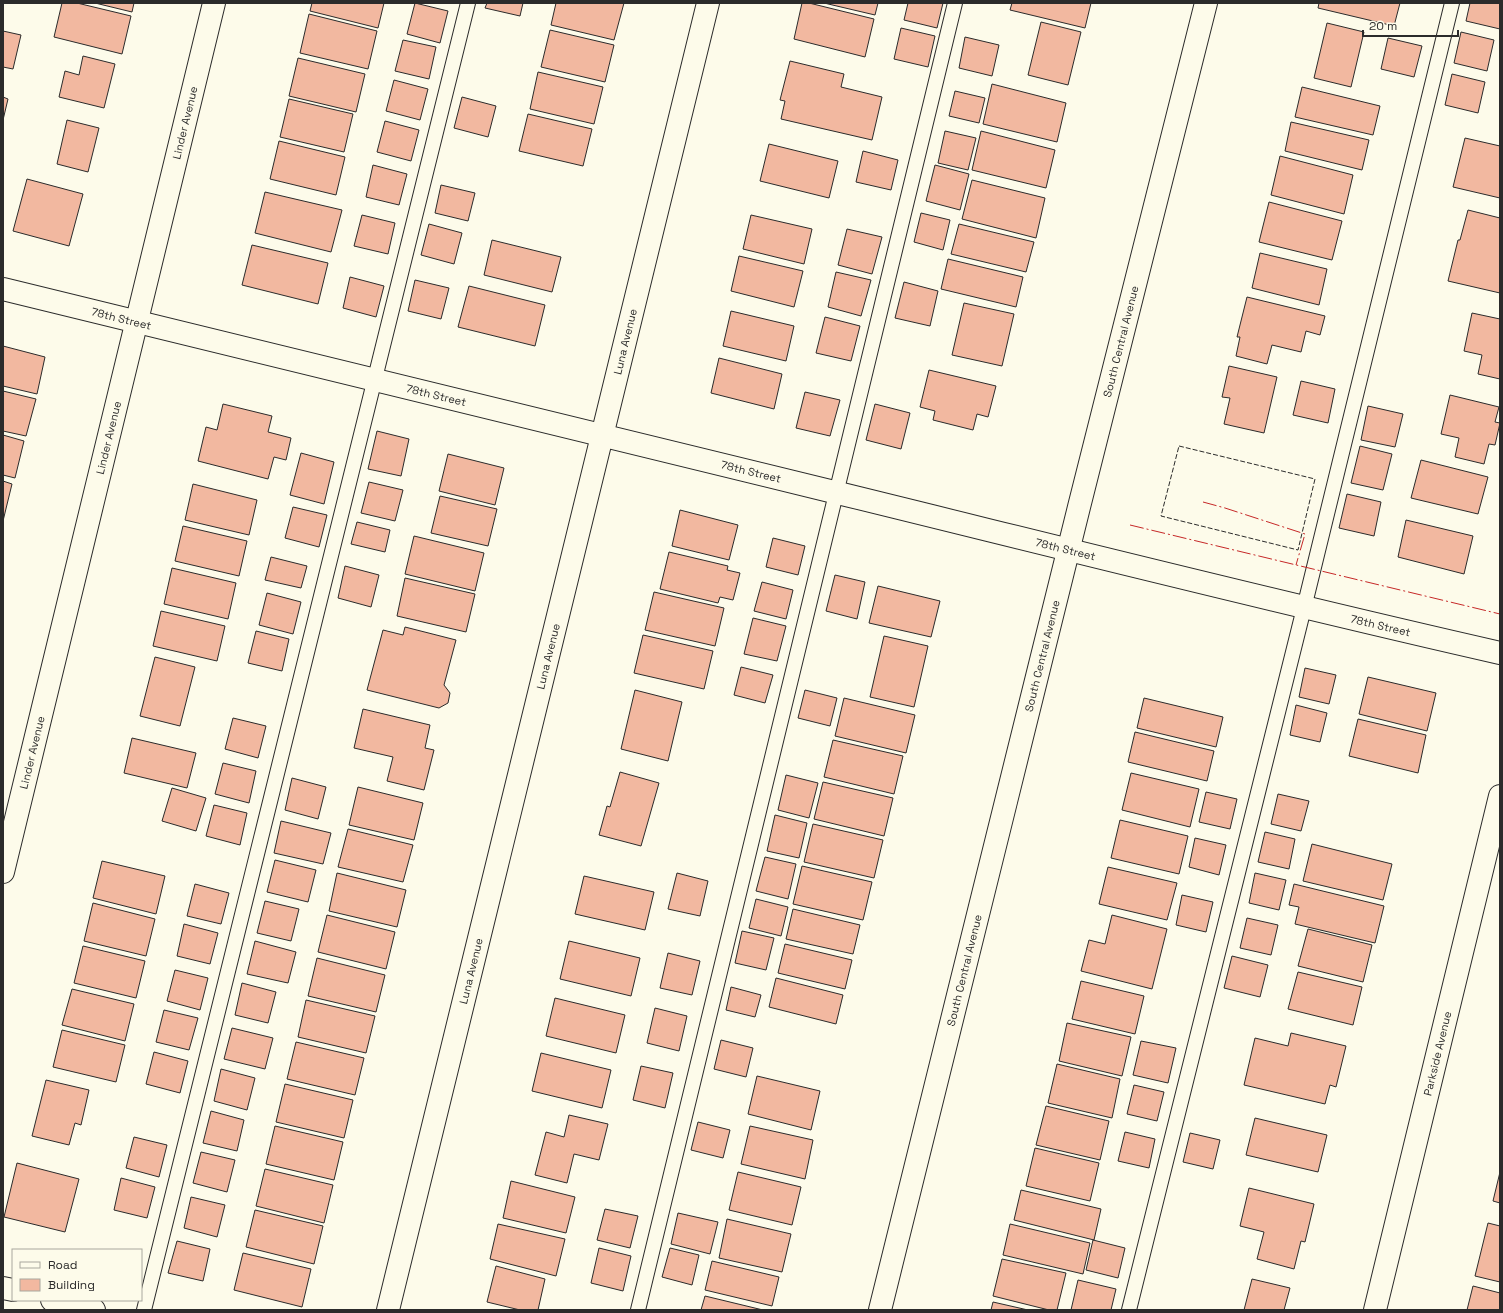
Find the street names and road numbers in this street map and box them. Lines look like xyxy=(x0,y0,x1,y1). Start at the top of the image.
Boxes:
street label: Linder Avenue xyxy=(169,85,201,161)
street label: South Central Avenue xyxy=(1100,284,1142,399)
street label: 78th Street xyxy=(90,304,153,333)
street label: Luna Avenue xyxy=(610,307,640,376)
street label: 78th Street xyxy=(405,381,468,409)
street label: Linder Avenue xyxy=(93,400,124,476)
street label: 78th Street xyxy=(720,457,783,486)
street label: 78th Street xyxy=(1034,535,1097,563)
street label: South Central Avenue xyxy=(1022,598,1063,713)
street label: 78th Street xyxy=(1349,612,1412,639)
street label: Luna Avenue xyxy=(533,622,563,691)
street label: Linder Avenue xyxy=(16,714,48,790)
street label: South Central Avenue xyxy=(944,913,985,1028)
street label: Luna Avenue xyxy=(456,937,486,1005)
street label: Parkside Avenue xyxy=(1420,1010,1454,1097)

